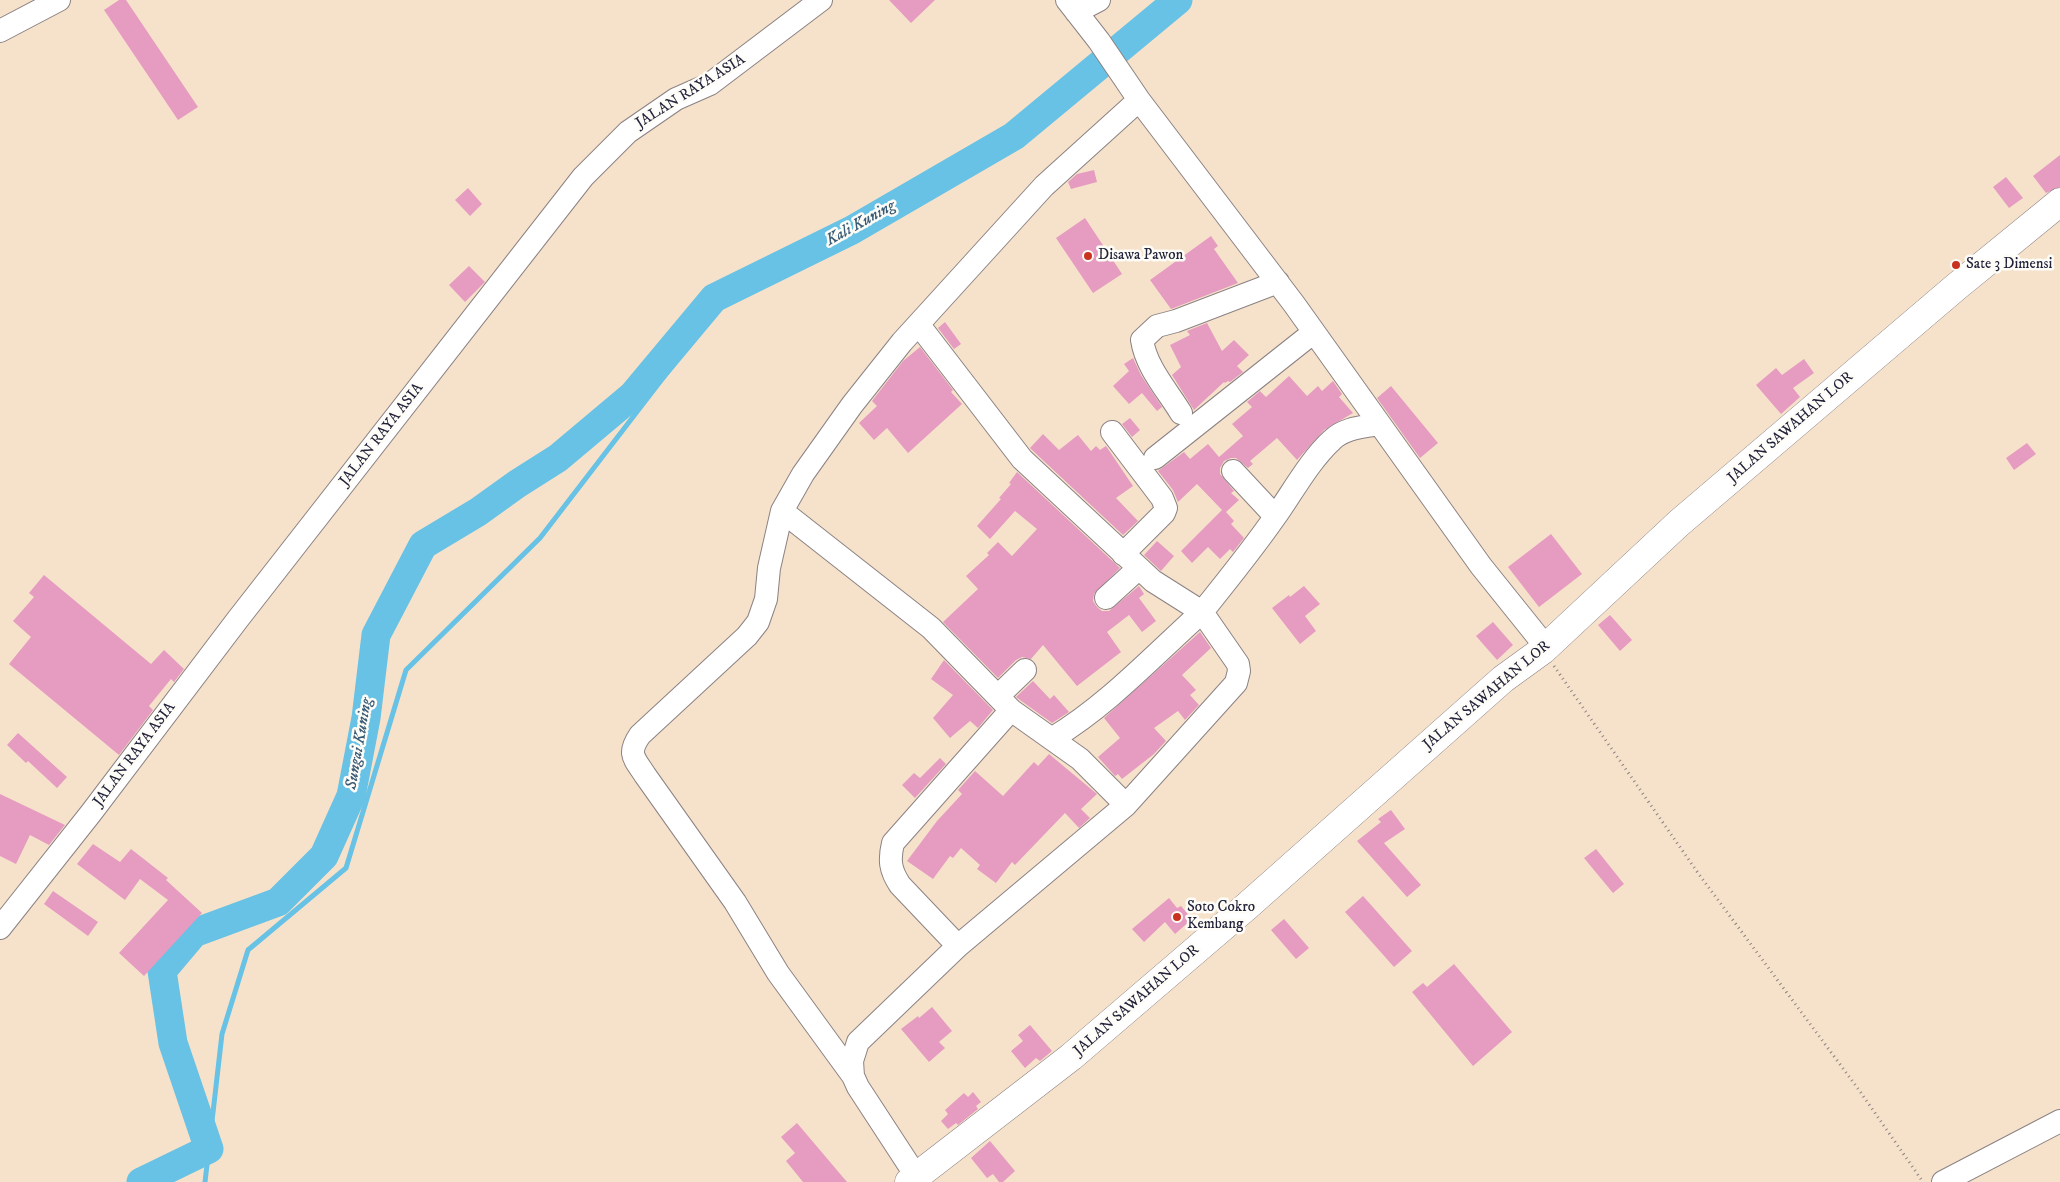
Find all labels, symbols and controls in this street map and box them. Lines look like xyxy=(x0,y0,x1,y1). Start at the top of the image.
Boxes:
street label: JALAN RAYA ASIA xyxy=(633,51,749,133)
water label: Kali Kuning xyxy=(823,197,899,251)
place label: Disawa Pawon xyxy=(1098,247,1183,265)
marker: Disawa Pawon xyxy=(1082,250,1094,262)
place label: Sate 3 Dimensi xyxy=(1966,256,2052,274)
marker: Sate 3 Dimensi xyxy=(1950,259,1962,271)
street label: JALAN SAWAHAN LOR xyxy=(1725,369,1857,487)
street label: JALAN RAYA ASIA xyxy=(336,380,428,490)
street label: JALAN SAWAHAN LOR xyxy=(1420,638,1554,754)
water label: Sungai Kuning xyxy=(343,697,377,791)
street label: JALAN RAYA ASIA xyxy=(90,699,180,811)
place label: Soto Cokro Kembang xyxy=(1187,899,1255,934)
marker: Soto Cokro Kembang xyxy=(1171,911,1183,923)
street label: JALAN SAWAHAN LOR xyxy=(1071,942,1203,1060)

